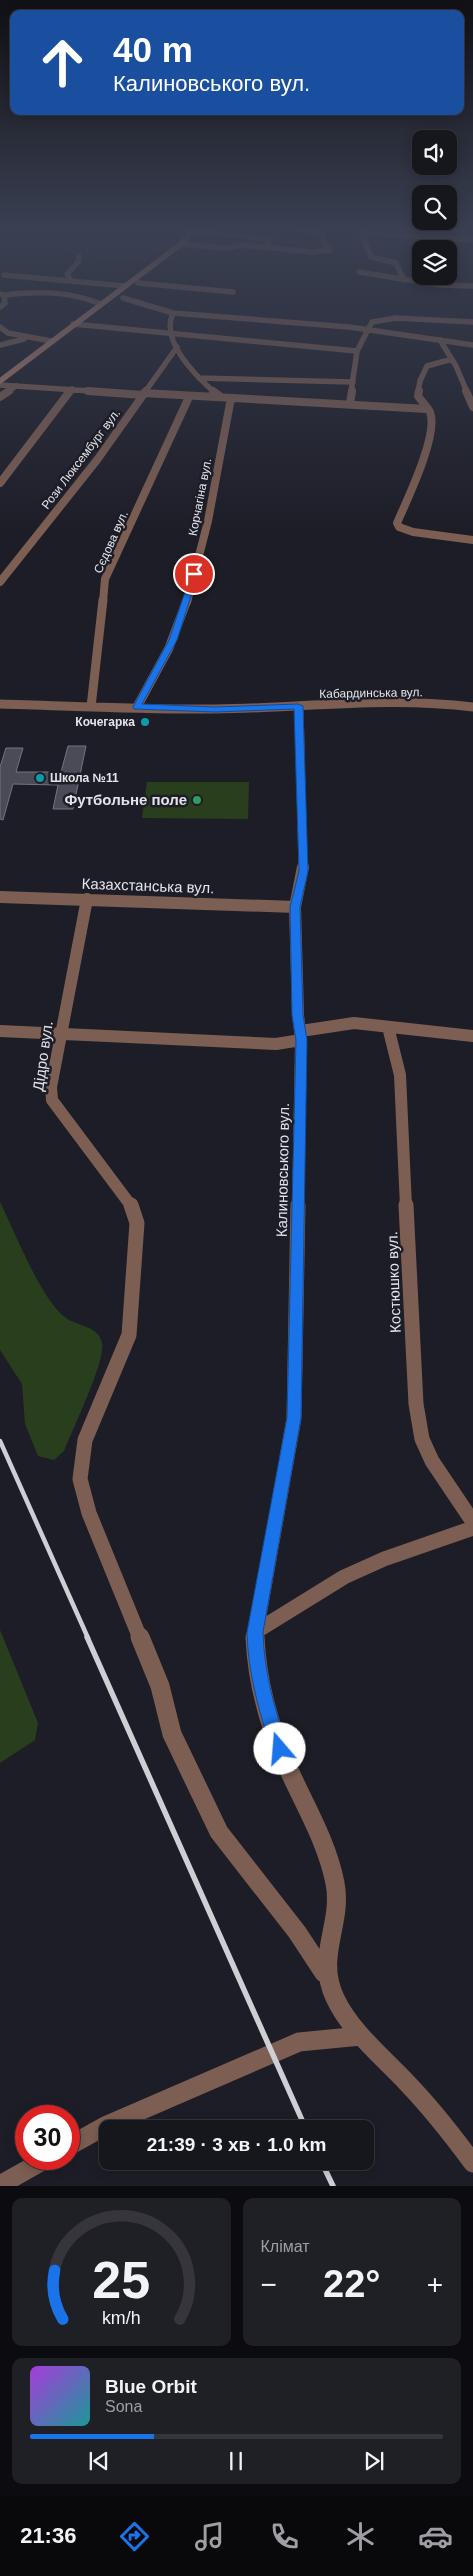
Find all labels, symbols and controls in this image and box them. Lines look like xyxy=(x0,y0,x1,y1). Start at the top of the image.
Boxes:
icon: ahead xyxy=(30,30,95,95)
text: 40 m xyxy=(113,30,193,69)
text: Калиновського вул. xyxy=(113,71,310,96)
map controls xyxy=(412,130,457,285)
button: sound xyxy=(412,130,457,175)
button: search xyxy=(412,185,457,230)
button: layers xyxy=(412,240,457,285)
street label: Рози Люксембург вул. xyxy=(39,406,123,512)
street label: Корчагіна вул. xyxy=(186,457,214,537)
street label: Сєдова вул. xyxy=(91,509,131,575)
pin xyxy=(173,553,215,595)
icon: arrive xyxy=(180,560,208,588)
street label: Кабардинська вул. xyxy=(319,685,423,701)
place label: Кочегарка xyxy=(75,715,135,729)
marker: Кочегарка xyxy=(139,716,151,728)
place label: Школа №11 xyxy=(50,771,119,785)
marker: Школа №11 xyxy=(34,772,46,784)
place label: Футбольне поле xyxy=(64,791,187,808)
marker: Футбольне поле xyxy=(191,794,203,806)
street label: Казахстанська вул. xyxy=(81,875,215,896)
street label: Дідро вул. xyxy=(29,1020,56,1092)
street label: Калиновського вул. xyxy=(273,1103,292,1237)
street label: Костюшко вул. xyxy=(383,1231,404,1333)
position arrow xyxy=(253,1722,305,1774)
speed limit sign: 30 xyxy=(15,2105,80,2170)
text: 21:39 · 3 хв · 1.0 km xyxy=(147,2134,326,2155)
text: Клімат xyxy=(261,2238,310,2255)
text: 25 xyxy=(92,2251,150,2309)
text: 22° xyxy=(323,2263,380,2305)
text: − xyxy=(261,2269,277,2300)
text: + xyxy=(427,2269,443,2300)
text: km/h xyxy=(102,2308,141,2328)
text: Blue Orbit xyxy=(105,2376,197,2397)
text: Sona xyxy=(105,2398,142,2415)
icon: previous xyxy=(85,2447,113,2475)
icon: pause xyxy=(222,2447,250,2475)
icon: next xyxy=(360,2447,388,2475)
icon: directions xyxy=(117,2519,152,2554)
icon: music xyxy=(192,2519,227,2554)
icon: phone xyxy=(267,2519,302,2554)
icon: climate xyxy=(343,2519,378,2554)
icon: car xyxy=(418,2519,453,2554)
text: 21:36 xyxy=(20,2523,76,2548)

